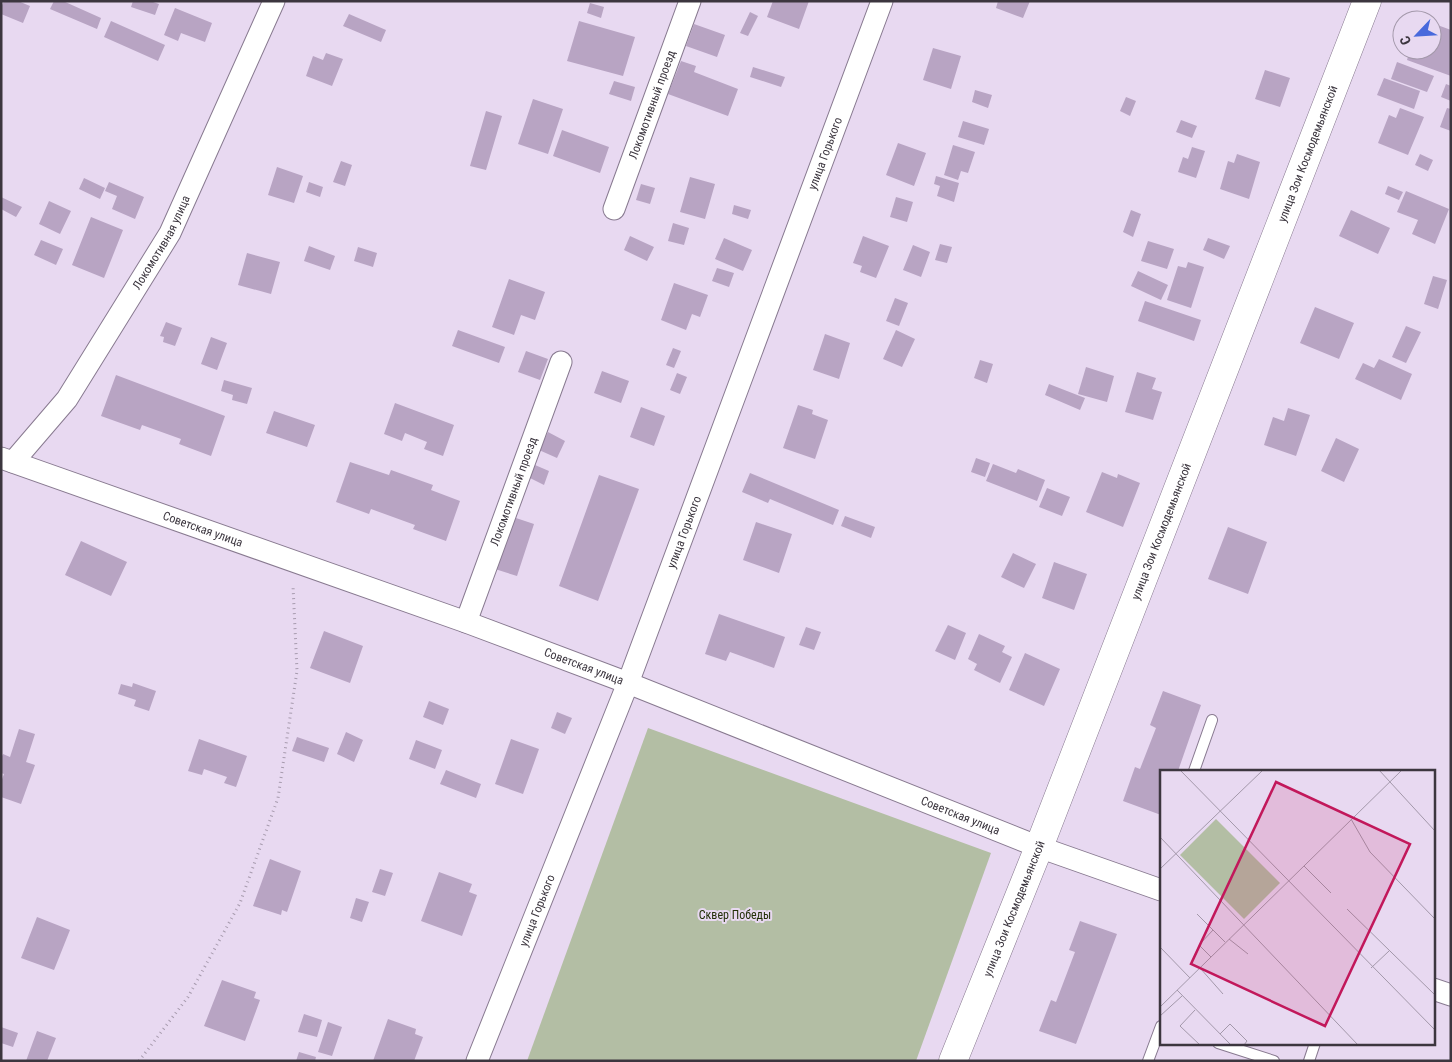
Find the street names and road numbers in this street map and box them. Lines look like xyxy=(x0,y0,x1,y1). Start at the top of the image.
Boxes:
street label: Локомотивный проезд xyxy=(626,48,679,161)
street label: улица Зои Космодемьянской xyxy=(1275,84,1341,224)
street label: улица Горького xyxy=(805,115,845,192)
street label: Локомотивная улица xyxy=(130,193,193,292)
street label: Локомотивный проезд xyxy=(487,435,540,548)
street label: улица Зои Космодемьянской xyxy=(1129,461,1194,602)
street label: улица Горького xyxy=(664,494,704,570)
street label: Советская улица xyxy=(161,509,245,550)
street label: Советская улица xyxy=(542,645,626,688)
street label: Советская улица xyxy=(919,794,1002,838)
street label: улица Зои Космодемьянской xyxy=(981,839,1048,979)
street label: улица Горького xyxy=(516,873,558,949)

